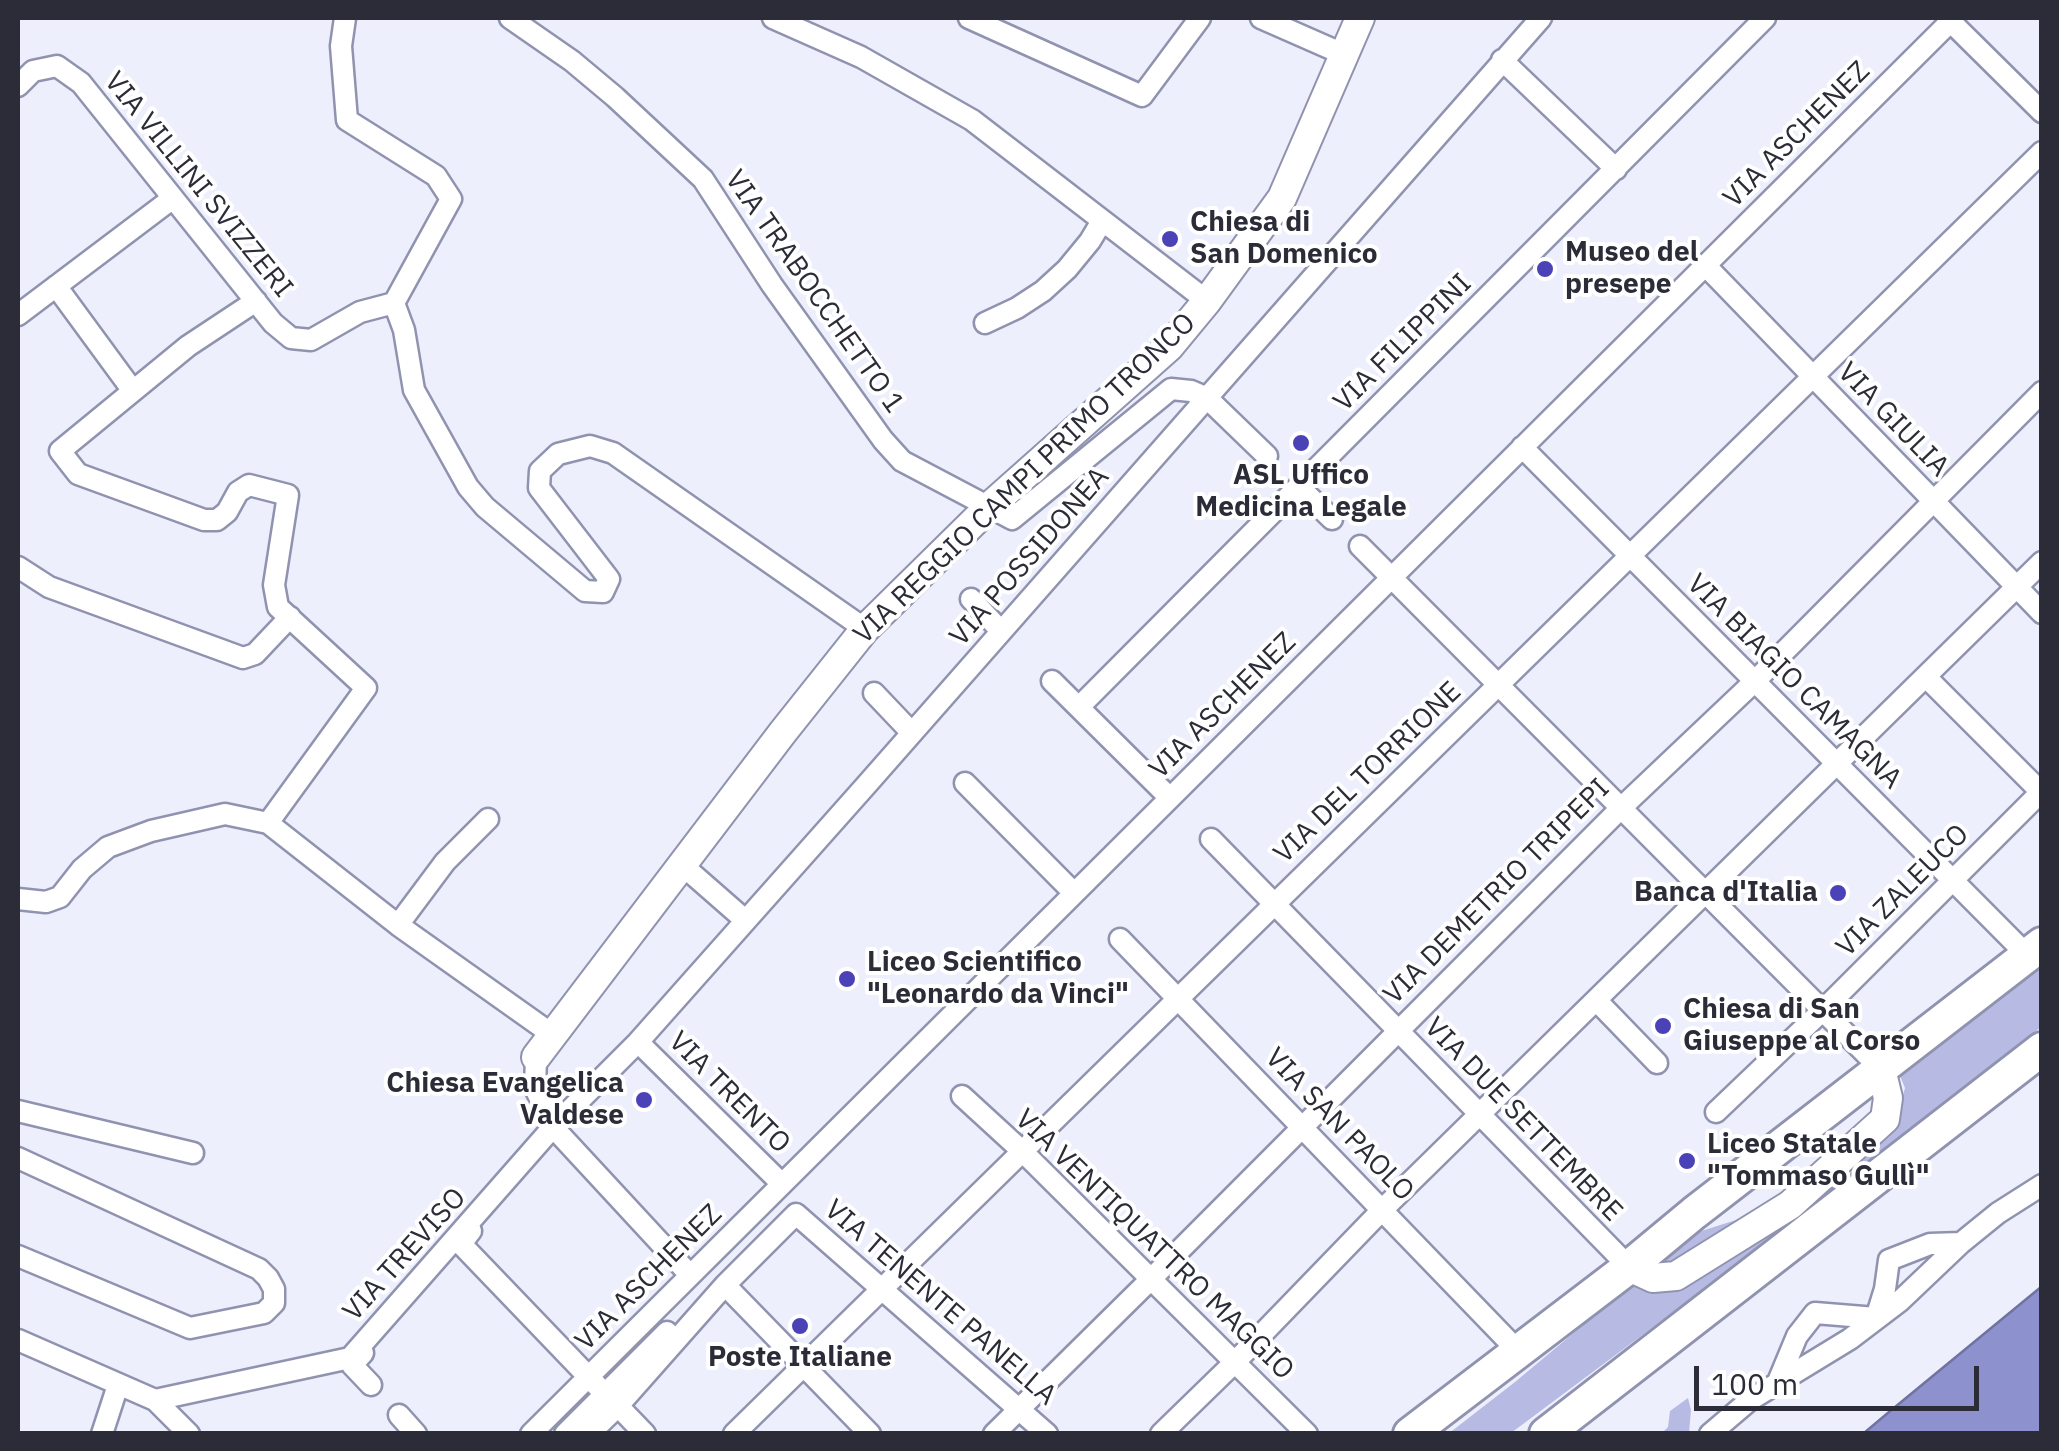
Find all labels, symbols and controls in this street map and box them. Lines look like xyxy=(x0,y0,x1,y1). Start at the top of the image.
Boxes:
street label: VIA ASCHENEZ xyxy=(1717,55,1877,215)
street label: VIA VILLINI SVIZZERI xyxy=(97,65,299,305)
street label: VIA TRABOCCHETTO 1 xyxy=(717,164,911,420)
place label: Chiesa di San Domenico xyxy=(1190,206,1378,272)
marker: Chiesa di San Domenico xyxy=(1159,228,1181,250)
place label: Museo del presepe xyxy=(1565,236,1698,302)
marker: Museo del presepe xyxy=(1534,258,1556,280)
street label: VIA FILIPPINI xyxy=(1327,267,1479,419)
street label: VIA REGGIO CAMPI PRIMO TRONCO xyxy=(847,307,1203,651)
street label: VIA GIULIA xyxy=(1830,356,1956,484)
marker: ASL Uffico Medicina Legale xyxy=(1290,432,1312,454)
place label: ASL Uffico Medicina Legale xyxy=(1195,459,1407,525)
street label: VIA POSSIDONEA xyxy=(943,461,1117,653)
street label: VIA BIAGIO CAMAGNA xyxy=(1680,568,1908,796)
street label: VIA ASCHENEZ xyxy=(1143,626,1303,786)
street label: VIA DEL TORRIONE xyxy=(1268,675,1468,871)
street label: VIA DEMETRIO TRIPEPI xyxy=(1377,772,1617,1012)
street label: VIA ZALEUCO xyxy=(1830,818,1976,964)
place label: Banca d'Italia xyxy=(1634,876,1818,910)
marker: Banca d'Italia xyxy=(1827,882,1849,904)
place label: Liceo Scientifico "Leonardo da Vinci" xyxy=(867,946,1129,1012)
marker: Liceo Scientifico "Leonardo da Vinci" xyxy=(836,968,858,990)
place label: Chiesa di San Giuseppe al Corso xyxy=(1683,993,1920,1059)
street label: VIA DUE SETTEMBRE xyxy=(1417,1011,1629,1229)
marker: Chiesa di San Giuseppe al Corso xyxy=(1652,1015,1674,1037)
street label: VIA TRENTO xyxy=(661,1025,797,1161)
street label: VIA SAN PAOLO xyxy=(1258,1042,1420,1208)
place label: Chiesa Evangelica Valdese xyxy=(386,1067,624,1133)
marker: Chiesa Evangelica Valdese xyxy=(633,1089,655,1111)
street label: VIA VENTIQUATTRO MAGGIO xyxy=(1008,1103,1300,1387)
place label: Liceo Statale "Tommaso Gullì" xyxy=(1707,1128,1929,1194)
marker: Liceo Statale "Tommaso Gullì" xyxy=(1676,1150,1698,1172)
street label: VIA TREVISO xyxy=(337,1182,473,1328)
street label: VIA TENENTE PANELLA xyxy=(817,1193,1063,1413)
street label: VIA ASCHENEZ xyxy=(569,1198,729,1358)
marker: Poste Italiane xyxy=(789,1315,811,1337)
place label: Poste Italiane xyxy=(708,1341,892,1375)
scale bar xyxy=(1699,1346,1984,1408)
text: 100 m xyxy=(1711,1364,1798,1403)

